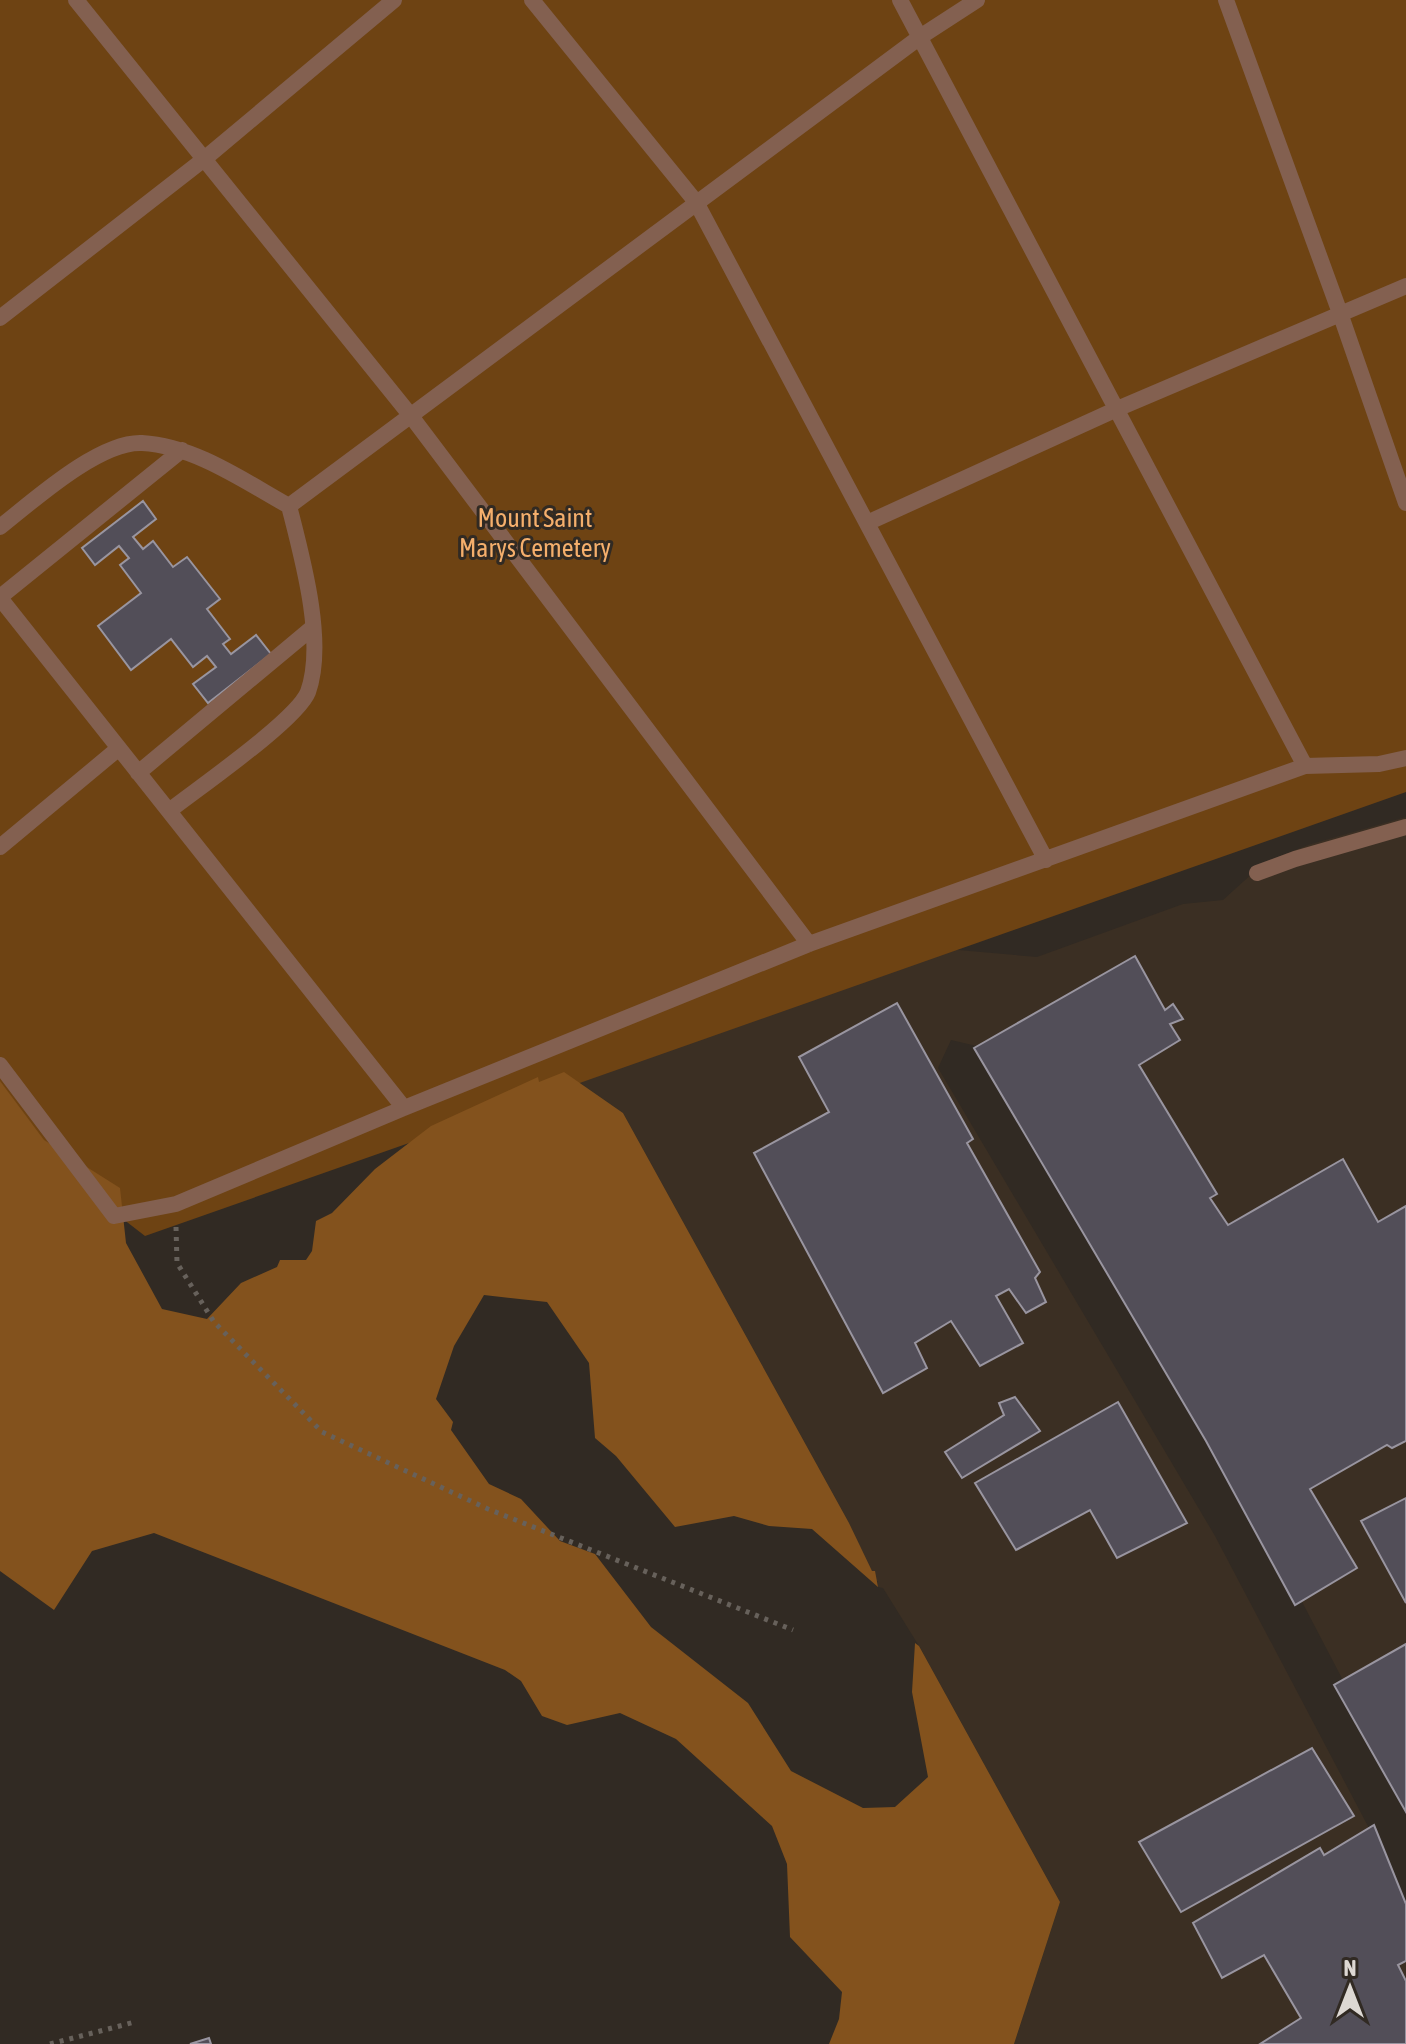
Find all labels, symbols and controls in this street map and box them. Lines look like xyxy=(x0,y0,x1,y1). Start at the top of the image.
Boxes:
park label: Mount Saint Marys Cemetery xyxy=(459,503,611,563)
north arrow xyxy=(1310,1948,1390,2028)
text: N xyxy=(1344,1955,1356,1981)

